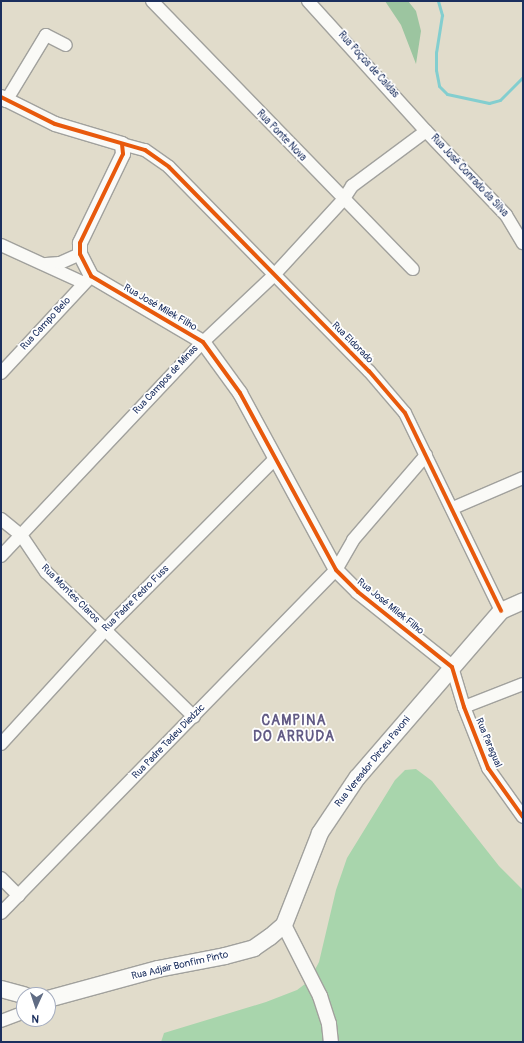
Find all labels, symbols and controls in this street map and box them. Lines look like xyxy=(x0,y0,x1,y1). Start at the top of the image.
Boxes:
street label: Rua Poços de Caldas xyxy=(335,29,401,101)
street label: Rua Ponte Nova xyxy=(254,108,308,164)
street label: Rua José Conrado da Silva xyxy=(428,132,510,220)
street label: Rua José Milek Filho xyxy=(121,282,199,334)
street label: Rua Campo Belo xyxy=(18,295,74,353)
street label: Rua Eldorado xyxy=(329,320,375,366)
street label: Rua Campos de Minas xyxy=(131,343,201,417)
street label: Rua Montes Claros xyxy=(38,562,102,626)
street label: Rua Padre Pedro Fuss xyxy=(100,563,172,635)
street label: Rua José Milek Filho xyxy=(354,576,426,638)
street label: Rua Padre Tadeu Diedzic xyxy=(130,702,208,782)
district label: CAMPINA DO ARRUDA xyxy=(253,713,335,746)
street label: Rua Vereador Dirceu Pavoni xyxy=(333,714,413,810)
street label: Rua Paragual xyxy=(472,716,504,770)
street label: Rua Adjair Bonfim Pinto xyxy=(130,949,230,983)
north arrow xyxy=(16,987,56,1027)
text: N xyxy=(31,1012,39,1025)

